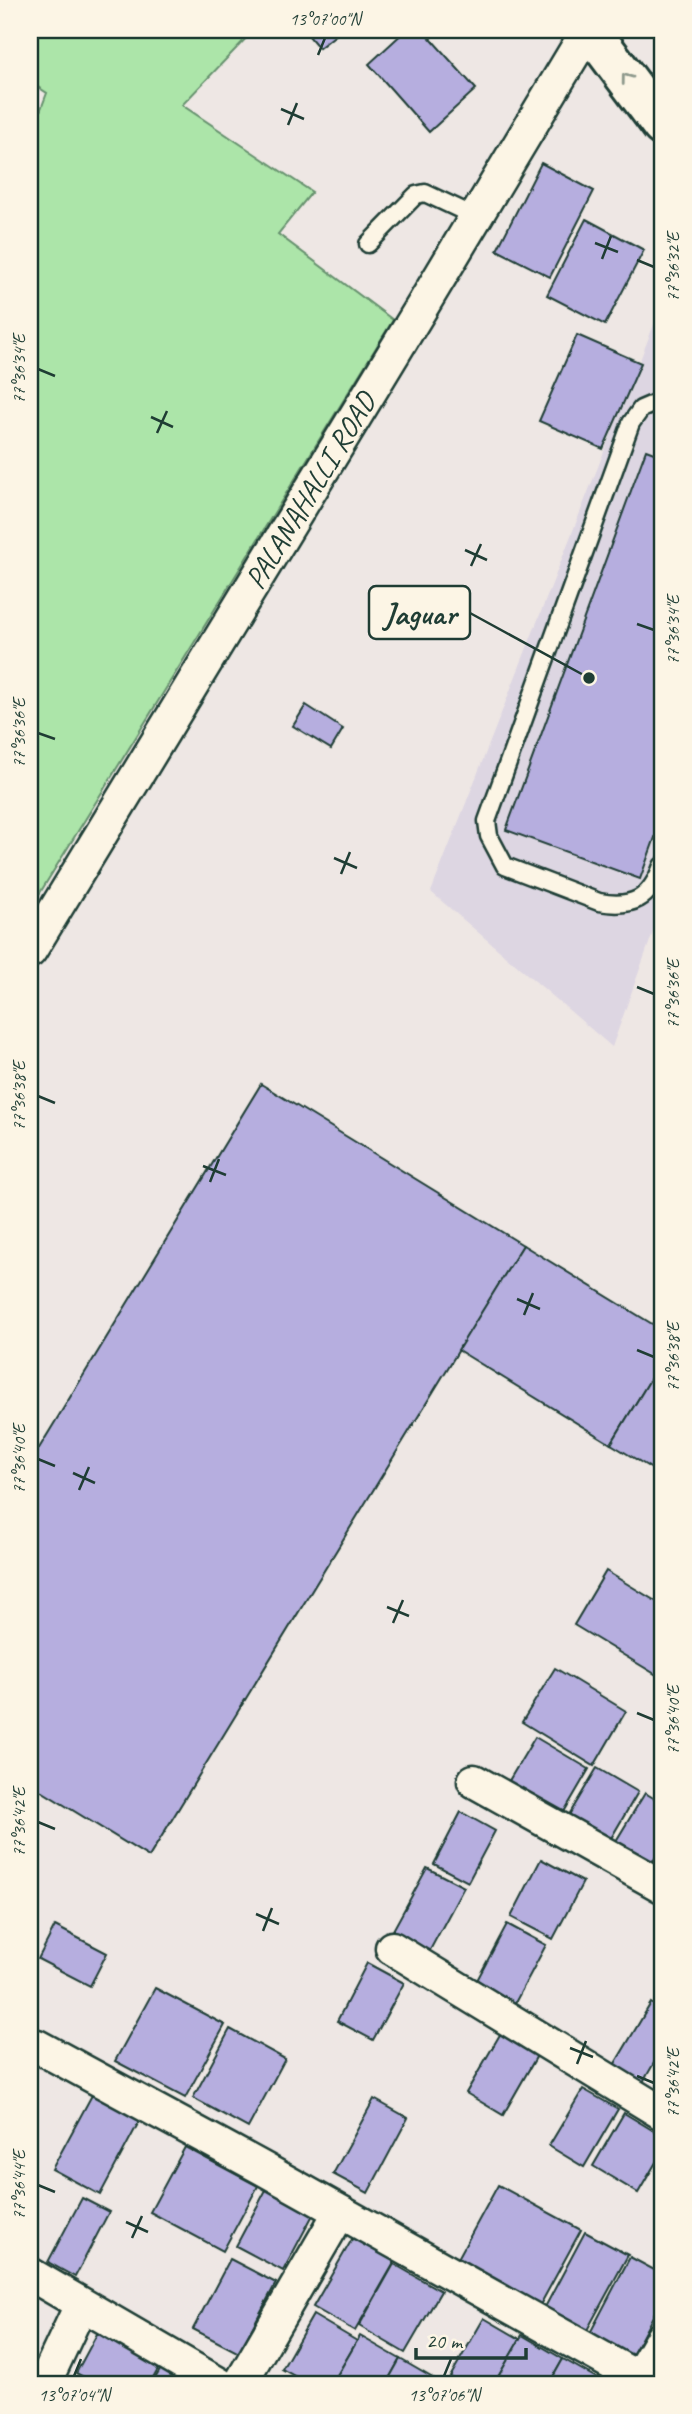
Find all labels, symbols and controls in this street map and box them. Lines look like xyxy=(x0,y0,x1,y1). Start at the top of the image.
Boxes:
text: 13°07'00"N xyxy=(290,8,364,30)
one-way arrow xyxy=(622,73,634,86)
text: 77°36'32"E xyxy=(662,230,684,302)
text: 77°36'34"E xyxy=(8,332,30,404)
street label: PALANAHALLI ROAD xyxy=(236,383,386,596)
callout: Jaguar xyxy=(369,586,470,639)
text: Jaguar xyxy=(382,593,460,634)
text: 77°36'34"E xyxy=(662,593,684,665)
text: 77°36'36"E xyxy=(8,696,30,768)
text: 77°36'36"E xyxy=(662,957,684,1029)
text: 77°36'38"E xyxy=(8,1059,30,1131)
text: 77°36'38"E xyxy=(662,1320,684,1392)
text: 77°36'40"E xyxy=(8,1422,30,1494)
text: 77°36'40"E xyxy=(662,1683,684,1755)
text: 77°36'42"E xyxy=(8,1785,30,1857)
text: 77°36'42"E xyxy=(662,2046,684,2118)
text: 77°36'44"E xyxy=(8,2148,30,2220)
scale bar xyxy=(416,2316,526,2360)
text: 20 m xyxy=(426,2328,464,2354)
text: 13°07'04"N xyxy=(39,2384,113,2406)
text: 13°07'06"N xyxy=(409,2384,483,2406)

